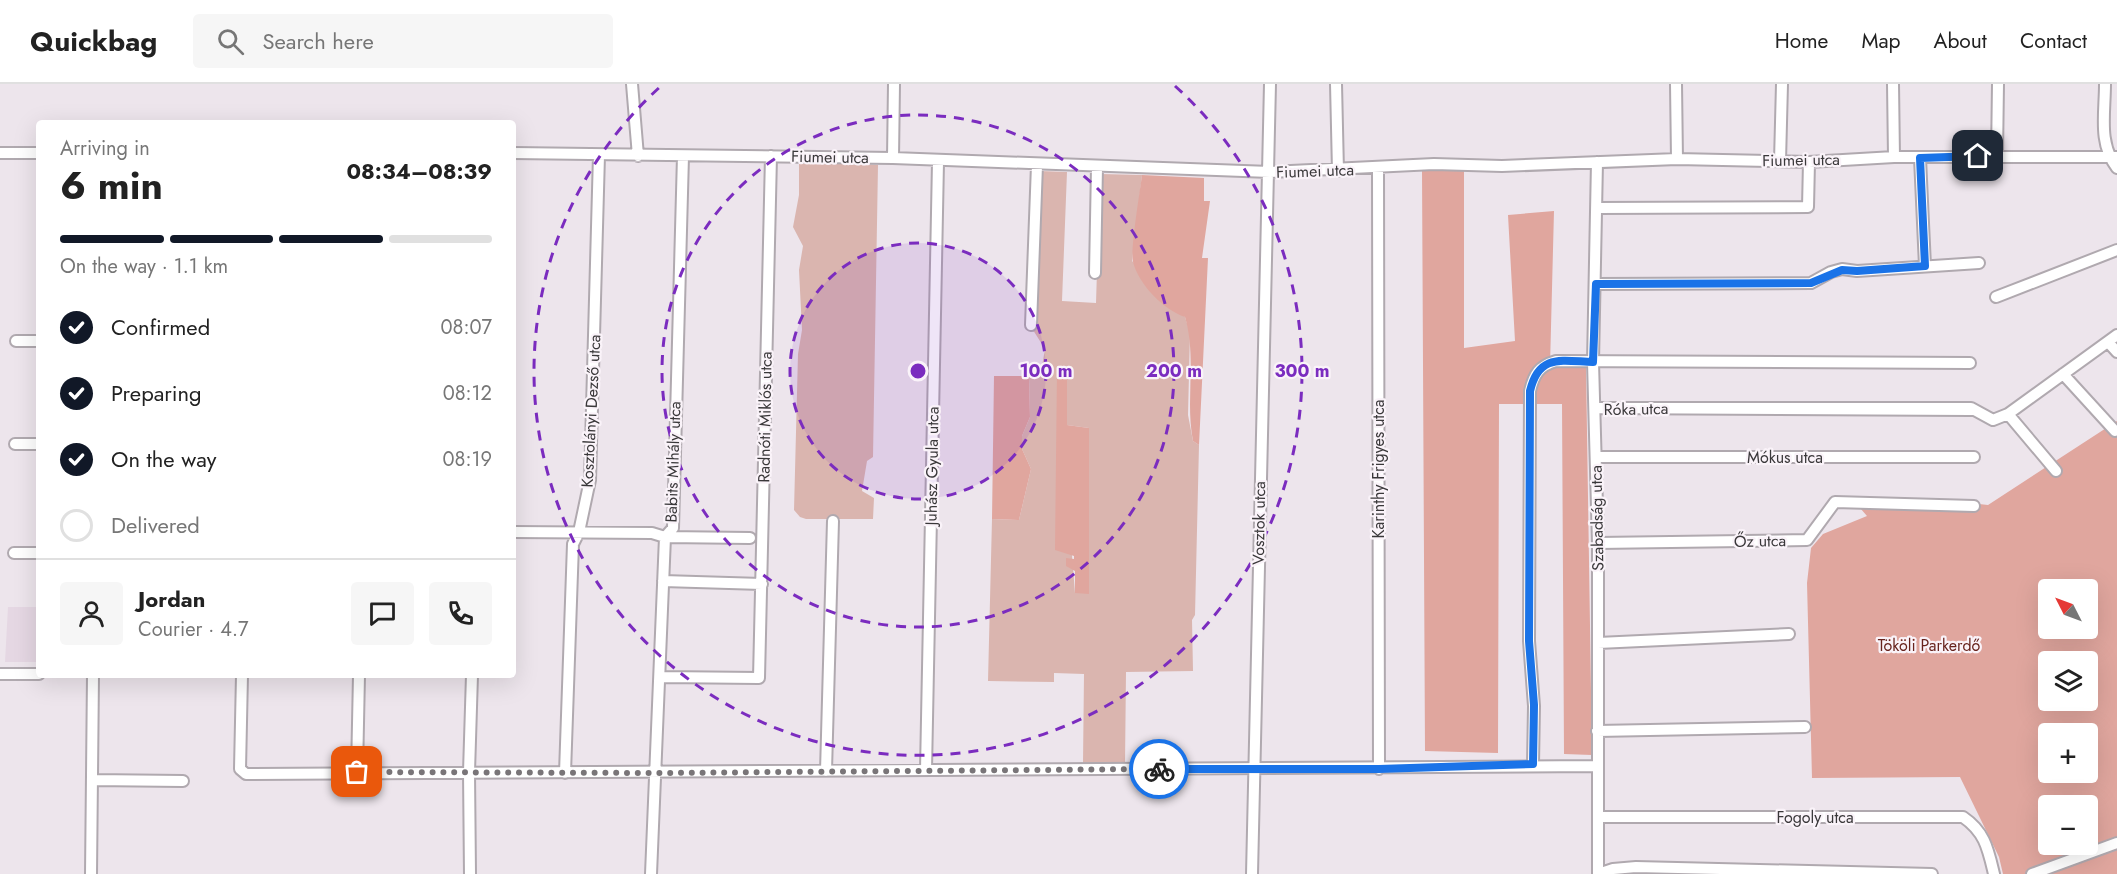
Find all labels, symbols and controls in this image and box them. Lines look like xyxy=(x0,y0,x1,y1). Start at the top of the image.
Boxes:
search box xyxy=(193,14,613,68)
text: Quickbag xyxy=(30,21,157,62)
icon: search xyxy=(214,25,247,58)
text: Search here xyxy=(262,25,374,57)
text: Home xyxy=(1775,26,1828,56)
text: Map xyxy=(1861,26,1901,56)
text: About xyxy=(1934,26,1987,56)
text: Contact xyxy=(2020,26,2087,56)
pin xyxy=(1952,130,2003,181)
text: Arriving in xyxy=(60,134,150,163)
icon: home xyxy=(1961,139,1994,172)
street label: Fiumei utca xyxy=(791,145,869,169)
street label: Fiumei utca xyxy=(1762,148,1840,172)
text: 08:34–08:39 xyxy=(346,155,492,187)
text: 6 min xyxy=(60,157,163,214)
street label: Fiumei utca xyxy=(1276,158,1354,184)
text: On the way · 1.1 km xyxy=(60,252,228,281)
icon: check xyxy=(60,311,93,344)
text: Confirmed xyxy=(111,311,210,343)
text: 08:07 xyxy=(441,313,492,342)
street label: Kosztolányi Dezső utca xyxy=(576,334,606,488)
street label: Radnóti Miklós utca xyxy=(752,351,778,483)
text: 100 m xyxy=(1019,358,1073,384)
text: 200 m xyxy=(1146,358,1202,384)
text: 300 m xyxy=(1274,358,1330,384)
centre of rings xyxy=(908,361,928,381)
icon: check xyxy=(60,377,93,410)
text: Preparing xyxy=(111,377,202,409)
text: 08:12 xyxy=(443,379,492,408)
street label: Róka utca xyxy=(1603,397,1669,421)
street label: Karinthy Frigyes utca xyxy=(1367,399,1390,539)
street label: Babits Mihály utca xyxy=(659,401,687,523)
street label: Juhász Gyula utca xyxy=(919,406,945,528)
icon: check xyxy=(60,443,93,476)
text: On the way xyxy=(111,443,216,475)
text: 08:19 xyxy=(443,445,492,474)
street label: Mókus utca xyxy=(1747,446,1823,469)
street label: Szabadság utca xyxy=(1585,465,1609,571)
street label: Vosztok utca xyxy=(1247,481,1271,565)
text: Delivered xyxy=(111,509,200,541)
street label: Őz utca xyxy=(1734,529,1786,553)
north arrow xyxy=(2038,579,2098,639)
map controls xyxy=(2038,579,2098,855)
button: person xyxy=(60,582,123,645)
button: chat xyxy=(351,582,414,645)
button: phone xyxy=(429,582,492,645)
text: Jordan xyxy=(138,583,205,615)
text: Courier · 4.7 xyxy=(138,615,249,644)
park label: Tököli Parkerdő xyxy=(1878,634,1981,657)
button: layers xyxy=(2038,651,2098,711)
button: + xyxy=(2038,723,2098,783)
courier xyxy=(1129,739,1189,799)
pin xyxy=(331,746,382,797)
icon: bike xyxy=(1143,753,1176,786)
icon: bag xyxy=(340,755,373,788)
button: − xyxy=(2038,795,2098,855)
street label: Fogoly utca xyxy=(1776,806,1854,829)

